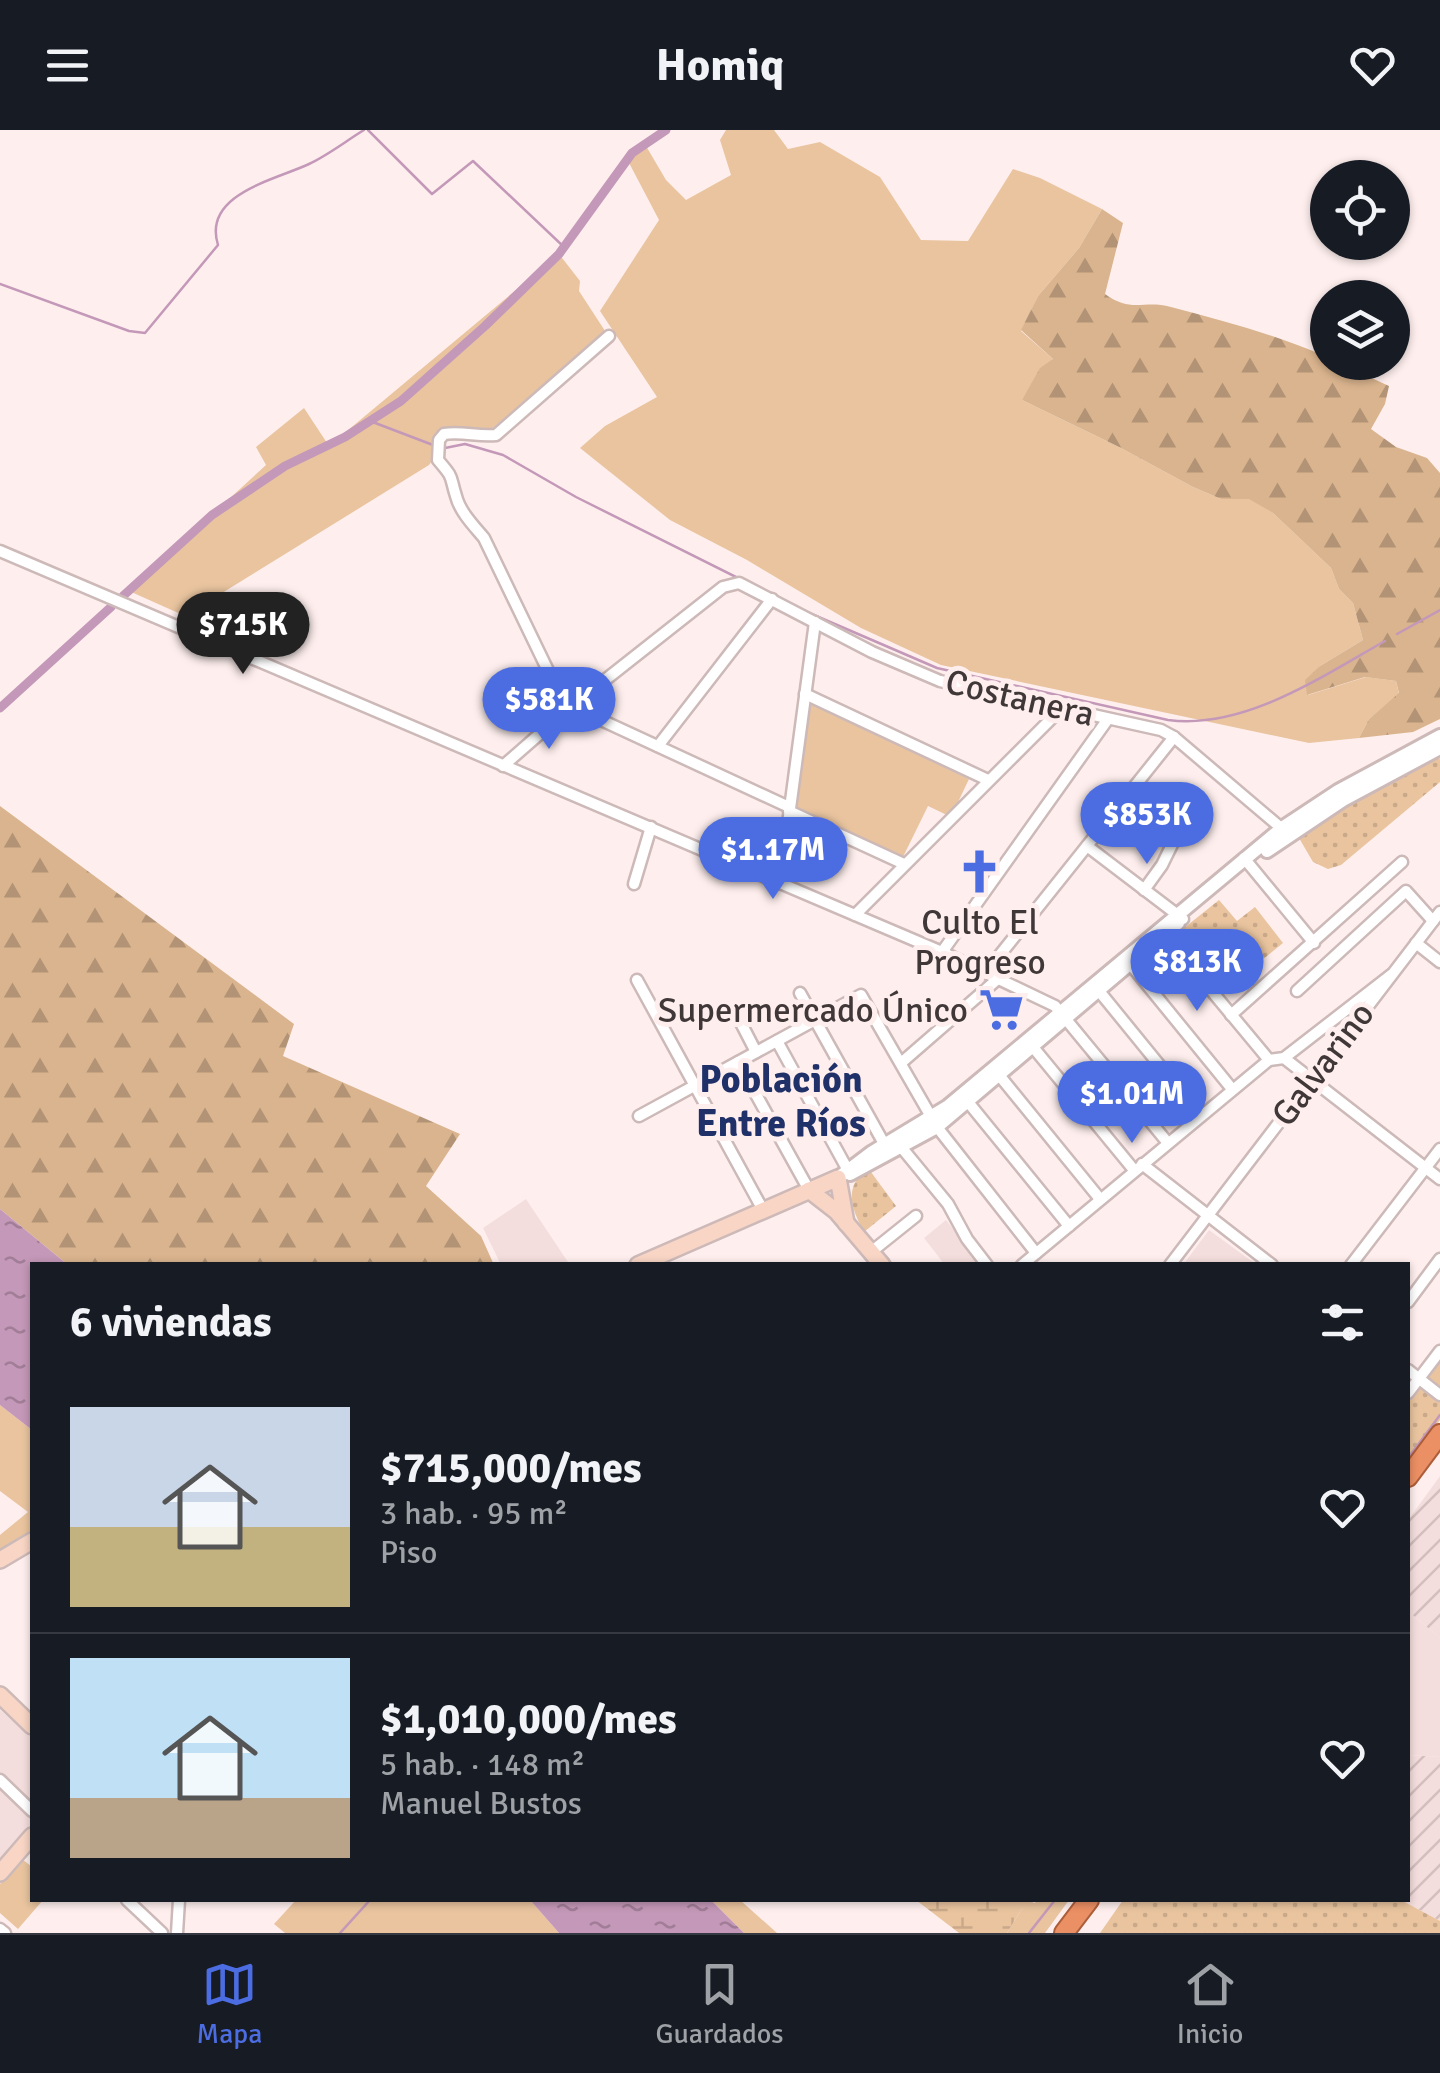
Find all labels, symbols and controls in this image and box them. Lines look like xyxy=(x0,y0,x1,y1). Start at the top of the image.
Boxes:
icon: menu xyxy=(40,38,95,93)
text: Homiq xyxy=(656,38,784,93)
icon: heart xyxy=(1345,38,1400,93)
map controls xyxy=(1310,160,1410,380)
button: locate xyxy=(1310,160,1410,260)
button: layers xyxy=(1310,280,1410,380)
pin: $715K xyxy=(173,592,313,677)
text: $715K xyxy=(199,605,287,644)
street label: Costanera xyxy=(941,660,1099,736)
pin: $581K xyxy=(479,667,619,752)
text: $581K xyxy=(505,680,593,719)
pin: $853K xyxy=(1077,782,1217,867)
text: $853K xyxy=(1103,795,1191,834)
pin: $1.17M xyxy=(692,817,854,902)
text: $1.17M xyxy=(721,830,825,869)
church icon: Culto El Progreso xyxy=(956,848,1004,896)
place label: Culto El Progreso xyxy=(914,901,1046,984)
pin: $813K xyxy=(1127,929,1267,1014)
text: $813K xyxy=(1153,942,1241,981)
supermarket icon: Supermercado Único xyxy=(977,986,1025,1034)
place label: Supermercado Único xyxy=(658,989,968,1032)
street label: Galvarino xyxy=(1262,994,1384,1134)
district label: Población Entre Ríos xyxy=(696,1056,866,1147)
pin: $1.01M xyxy=(1051,1061,1213,1146)
text: $1.01M xyxy=(1080,1074,1184,1113)
icon: filters xyxy=(1315,1295,1370,1350)
text: 6 viviendas xyxy=(70,1297,272,1348)
text: $715,000/mes xyxy=(380,1443,642,1494)
icon: home xyxy=(150,1447,270,1567)
icon: heart xyxy=(1315,1480,1370,1535)
text: 3 hab. · 95 m² xyxy=(380,1494,568,1533)
text: Piso xyxy=(380,1533,437,1572)
text: $1,010,000/mes xyxy=(380,1694,677,1745)
icon: home xyxy=(150,1698,270,1818)
icon: heart xyxy=(1315,1731,1370,1786)
text: 5 hab. · 148 m² xyxy=(380,1745,585,1784)
text: Manuel Bustos xyxy=(380,1784,582,1823)
tab: Mapa xyxy=(197,1957,262,2051)
tab: Guardados xyxy=(655,1957,784,2051)
tab: Inicio xyxy=(1177,1957,1243,2051)

